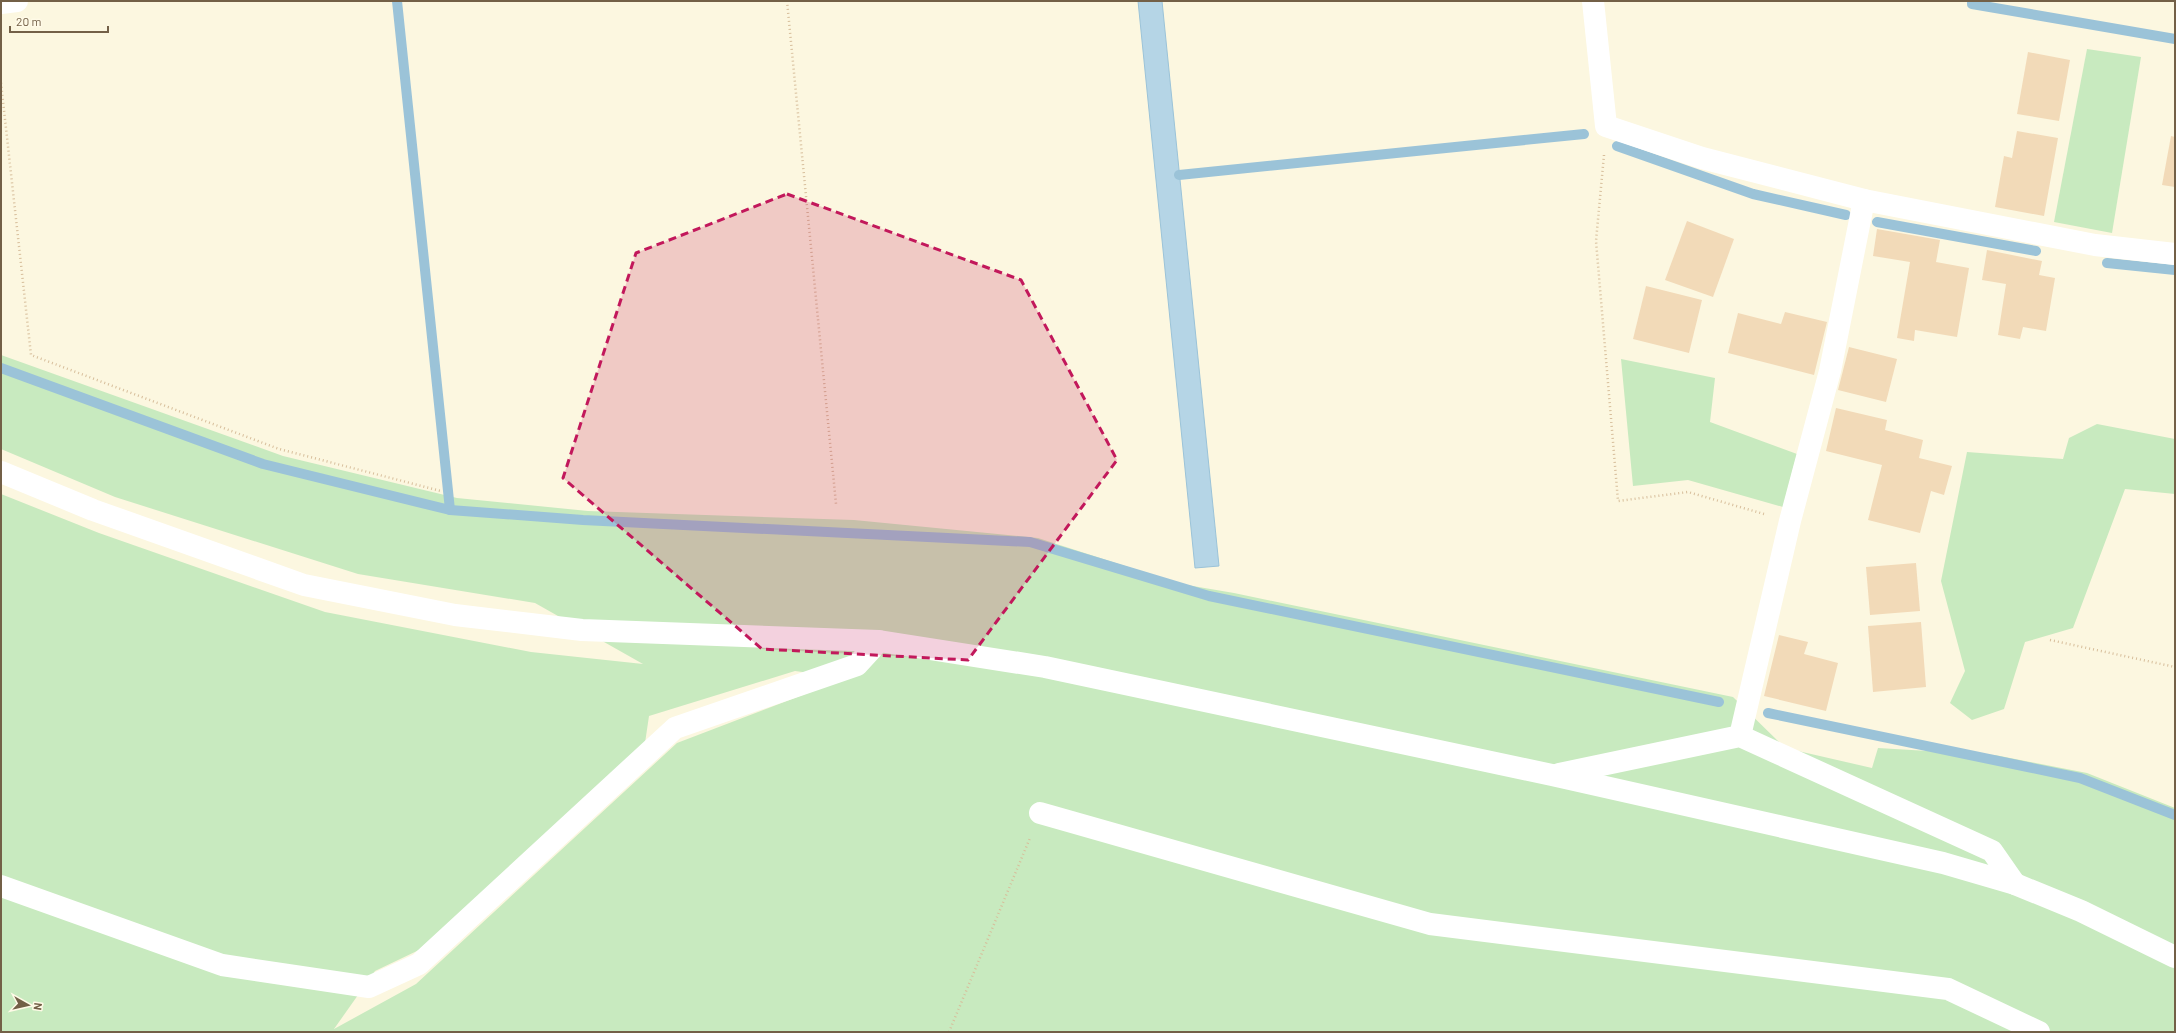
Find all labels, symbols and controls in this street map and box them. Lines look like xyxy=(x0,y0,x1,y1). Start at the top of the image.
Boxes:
scale bar xyxy=(10,8,108,34)
text: 20 m xyxy=(16,14,42,28)
north arrow xyxy=(8,985,48,1025)
text: N xyxy=(31,1002,45,1011)

